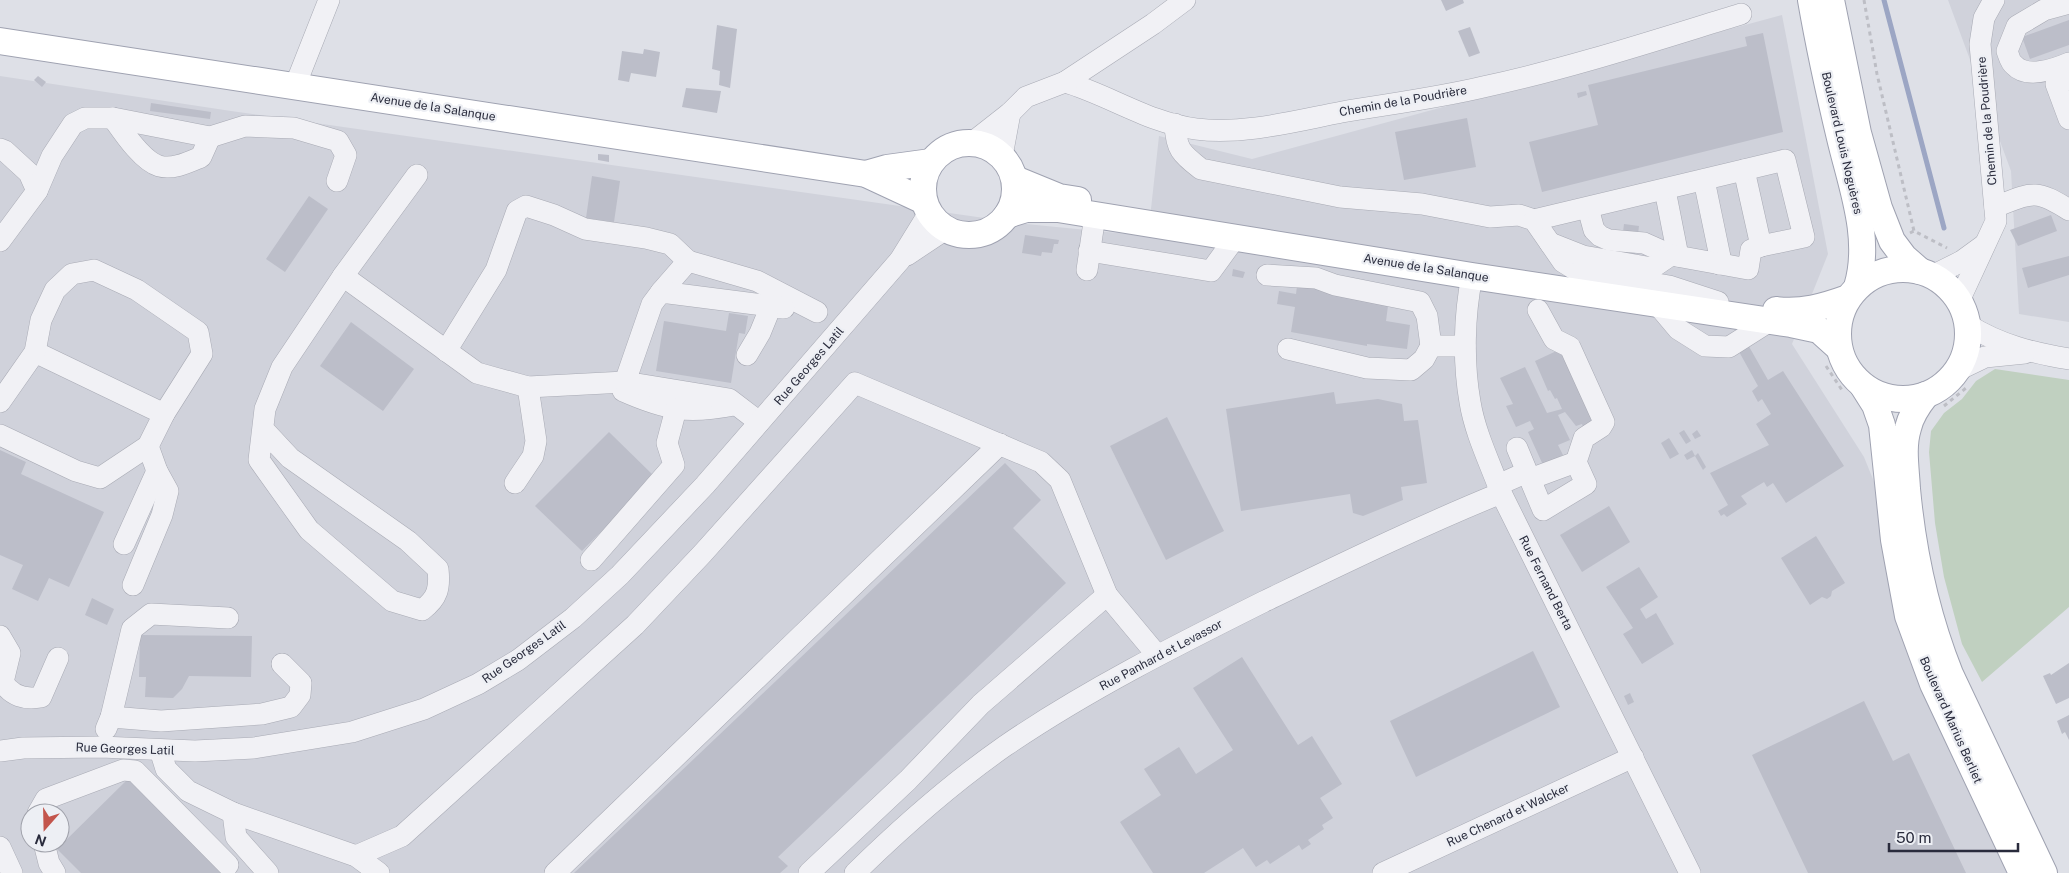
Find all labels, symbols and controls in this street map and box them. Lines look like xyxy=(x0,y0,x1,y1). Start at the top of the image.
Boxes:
street label: Chemin de la Poudrière xyxy=(1974,56,2000,186)
street label: Boulevard Louis Noguères xyxy=(1819,70,1865,216)
street label: Chemin de la Poudrière xyxy=(1338,83,1468,119)
street label: Avenue de la Salanque xyxy=(369,90,497,124)
street label: Avenue de la Salanque xyxy=(1362,251,1490,285)
street label: Rue Georges Latil xyxy=(771,324,847,408)
street label: Rue Fernand Berta xyxy=(1516,533,1576,633)
street label: Rue Panhard et Levassor xyxy=(1097,616,1225,693)
street label: Rue Georges Latil xyxy=(479,618,569,686)
street label: Boulevard Marius Berliet xyxy=(1917,654,1985,786)
street label: Rue Georges Latil xyxy=(75,740,175,758)
street label: Rue Chenard et Walcker xyxy=(1444,780,1572,850)
north arrow xyxy=(20,803,70,853)
scale bar xyxy=(1889,820,2018,852)
text: 50 m xyxy=(1896,829,1931,846)
text: N xyxy=(33,831,48,850)

